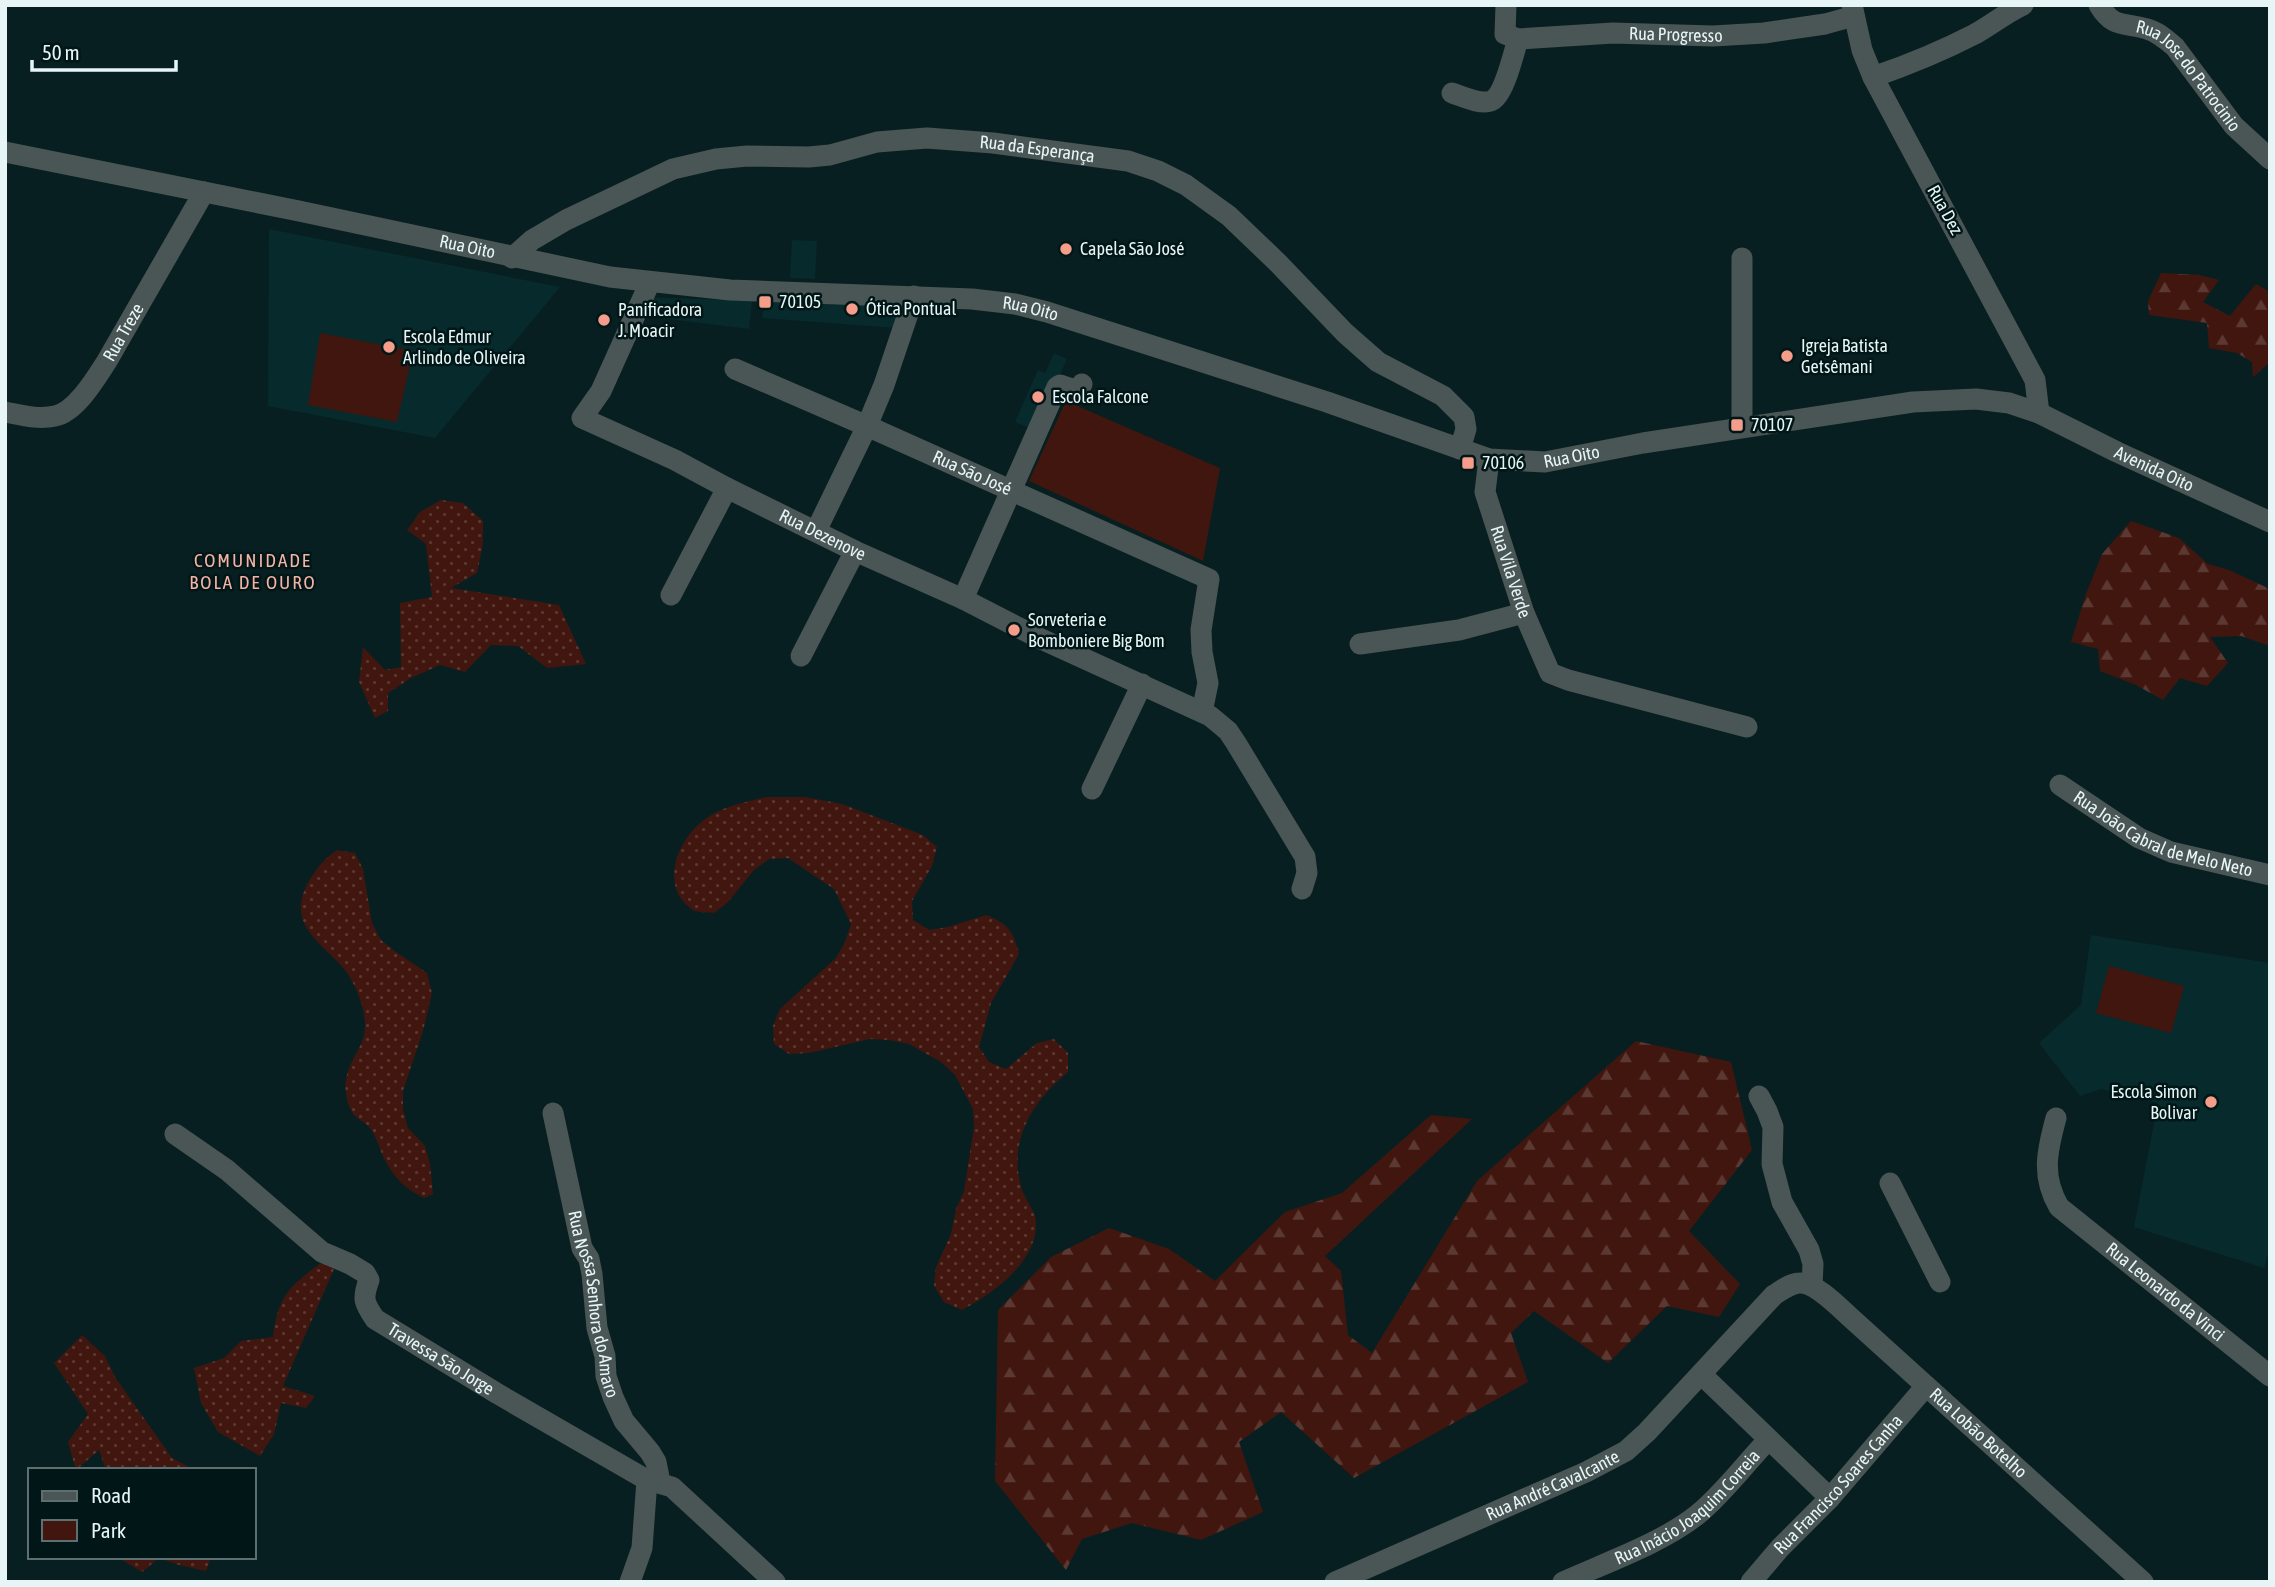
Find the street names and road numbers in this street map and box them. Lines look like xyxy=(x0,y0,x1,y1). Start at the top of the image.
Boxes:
street label: Rua Jose do Patrocinio xyxy=(2134,16,2245,135)
street label: Rua Progresso xyxy=(1629,22,1723,46)
street label: Rua da Esperança xyxy=(979,131,1096,166)
street label: Rua Dez xyxy=(1923,181,1968,239)
street label: Rua Oito xyxy=(438,230,497,262)
street label: Rua Oito xyxy=(1002,292,1061,325)
street label: Rua Treze xyxy=(98,299,148,365)
street label: Rua Oito xyxy=(1542,441,1601,472)
street label: Avenida Oito xyxy=(2111,441,2197,496)
street label: Rua São José xyxy=(930,446,1015,499)
street label: Rua Dezenove xyxy=(776,504,869,564)
street label: Rua Vila Verde xyxy=(1487,523,1536,621)
street label: Rua João Cabral de Melo Neto xyxy=(2070,786,2255,881)
street label: Rua Nossa Senhora do Amaro xyxy=(564,1208,623,1400)
street label: Rua Leonardo da Vinci xyxy=(2102,1238,2229,1345)
street label: Travessa São Jorge xyxy=(384,1318,498,1399)
street label: Rua Lobão Botelho xyxy=(1926,1383,2032,1482)
street label: Rua Francisco Soares Canha xyxy=(1769,1410,1907,1558)
street label: Rua André Cavalcante xyxy=(1482,1445,1623,1525)
street label: Rua Inácio Joaquim Correia xyxy=(1611,1445,1764,1569)

